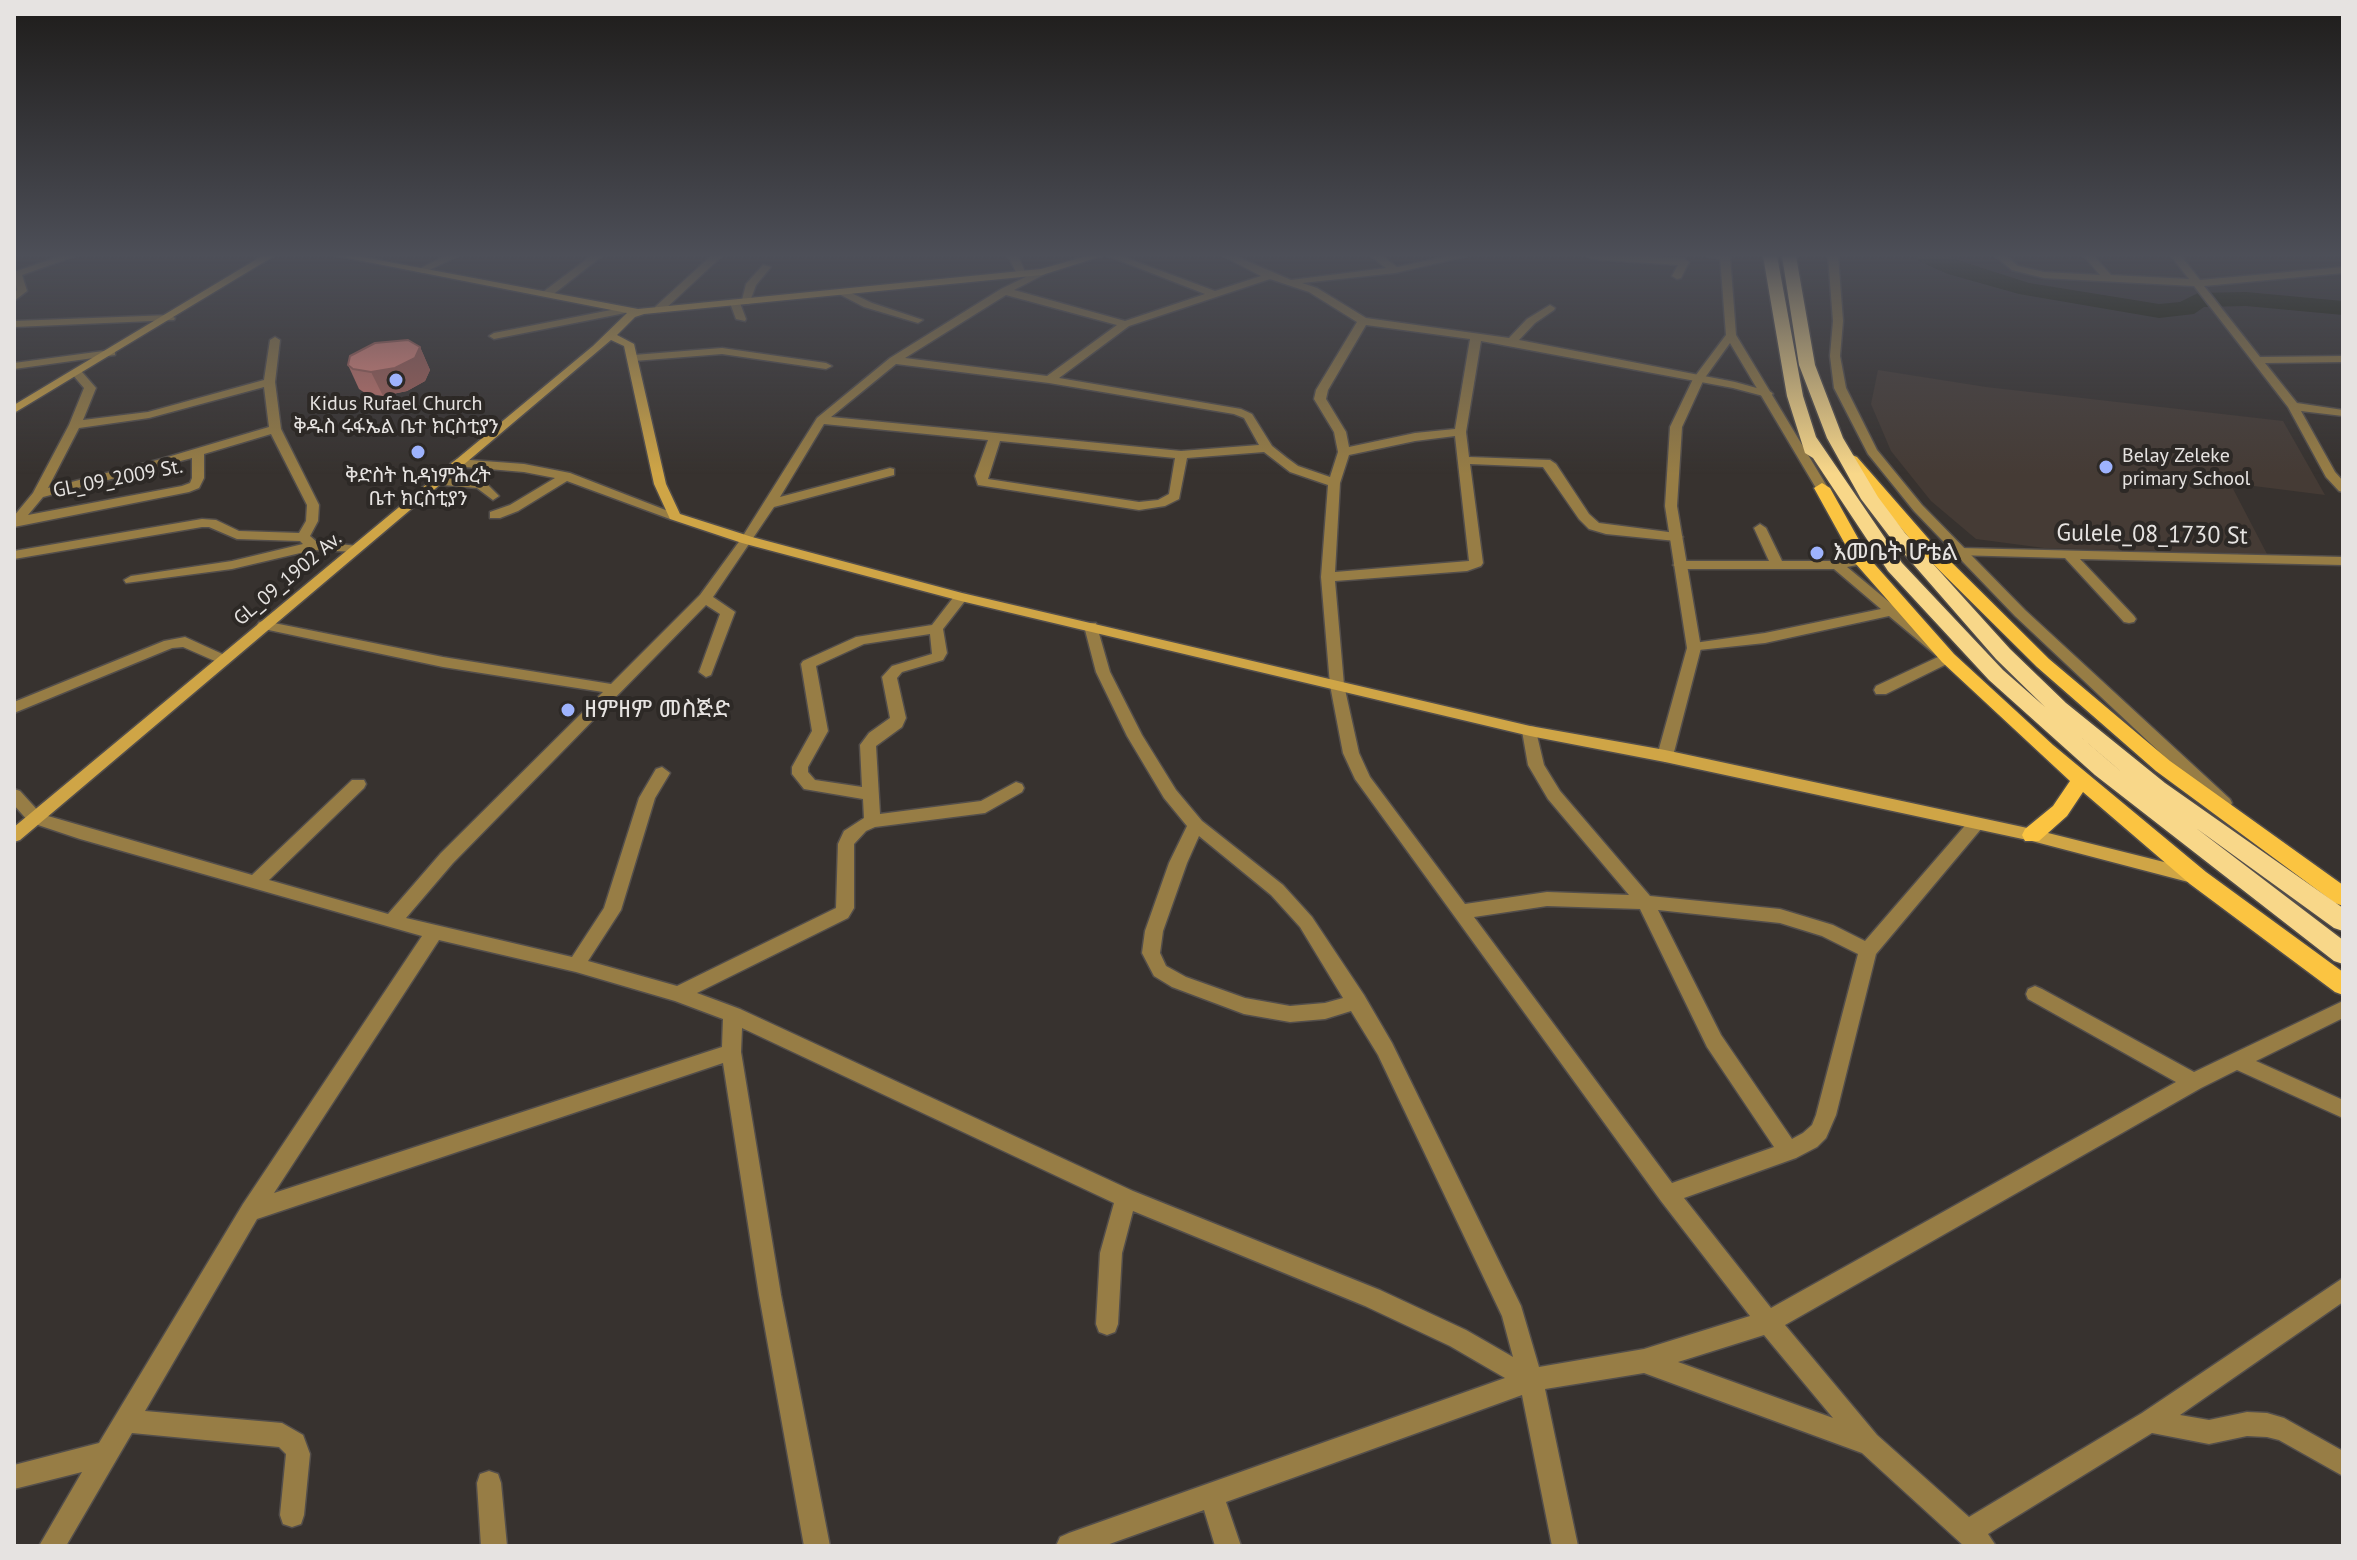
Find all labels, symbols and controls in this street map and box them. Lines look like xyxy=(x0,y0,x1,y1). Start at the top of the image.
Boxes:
marker: Kidus Rufael Church ቅዱስ ሩፋኤል ቤተ ክርስቲያን xyxy=(387,371,405,389)
place label: Kidus Rufael Church ቅዱስ ሩፋኤል ቤተ ክርስቲያን xyxy=(293,392,499,439)
marker: ቅድስት ኪዳነምሕረት ቤተ ክርስቲያን xyxy=(409,443,427,461)
place label: Belay Zeleke primary School xyxy=(2122,444,2250,491)
street label: GL_09_2009 St. xyxy=(51,455,185,503)
marker: Belay Zeleke primary School xyxy=(2097,458,2115,476)
place label: ቅድስት ኪዳነምሕረት ቤተ ክርስቲያን xyxy=(345,464,491,511)
street label: Gulele_08_1730 St xyxy=(2056,519,2248,551)
street label: GL_09_1902 Av. xyxy=(229,527,347,631)
place label: እመቤት ሆቴል xyxy=(1833,539,1958,567)
marker: እመቤት ሆቴል xyxy=(1808,544,1826,562)
place label: ዘምዘም መስጅድ xyxy=(584,696,730,724)
marker: ዘምዘም መስጅድ xyxy=(559,701,577,719)

